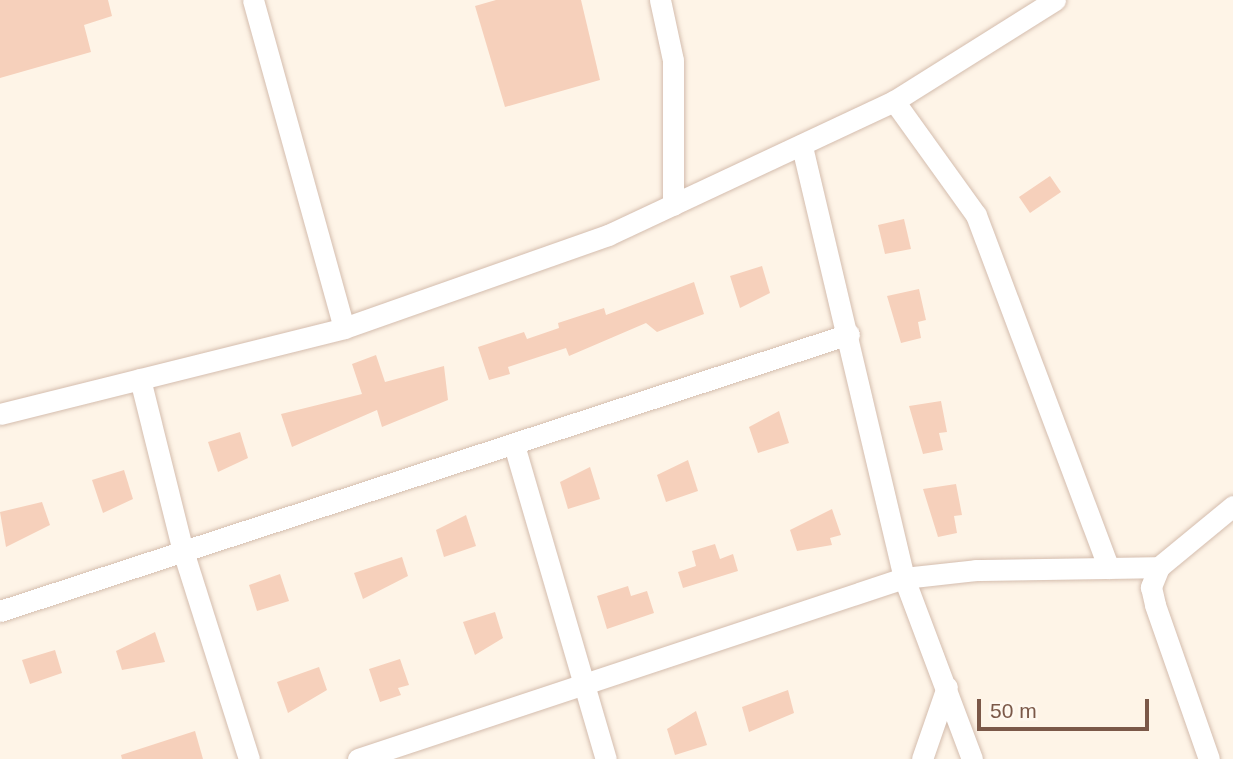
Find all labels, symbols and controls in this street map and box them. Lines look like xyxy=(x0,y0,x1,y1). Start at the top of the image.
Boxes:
scale bar xyxy=(981,686,1152,730)
text: 50 m xyxy=(990,699,1037,722)

